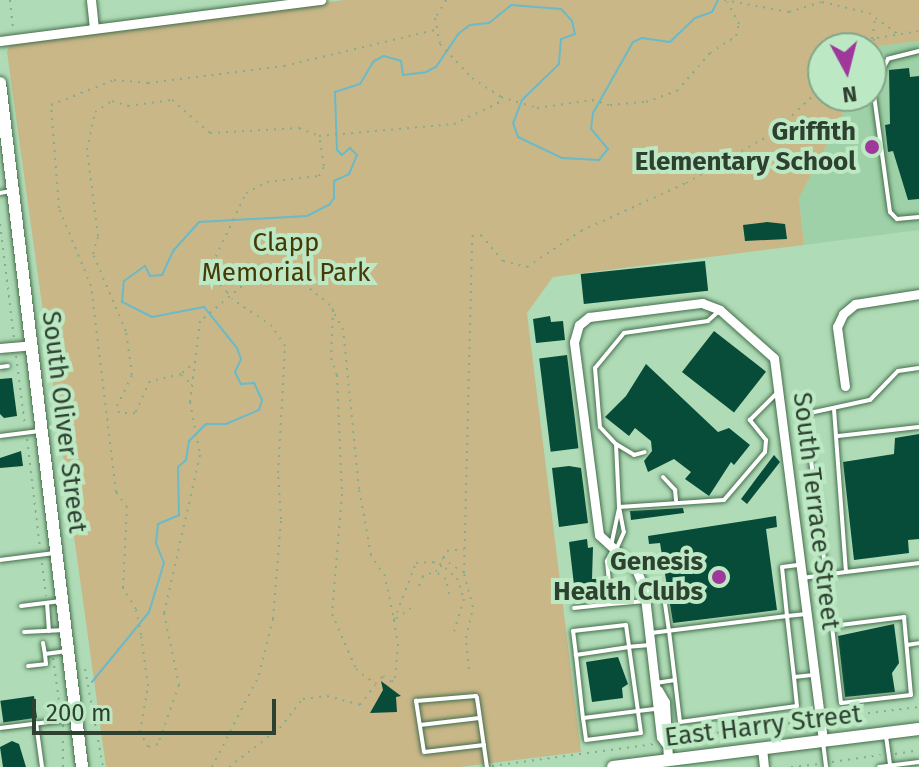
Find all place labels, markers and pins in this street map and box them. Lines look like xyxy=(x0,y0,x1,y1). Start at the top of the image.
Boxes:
place label: Griffith Elementary School xyxy=(635,116,856,178)
marker: Griffith Elementary School xyxy=(863,138,881,156)
place label: Genesis Health Clubs xyxy=(553,546,703,608)
marker: Genesis Health Clubs xyxy=(710,568,728,586)

